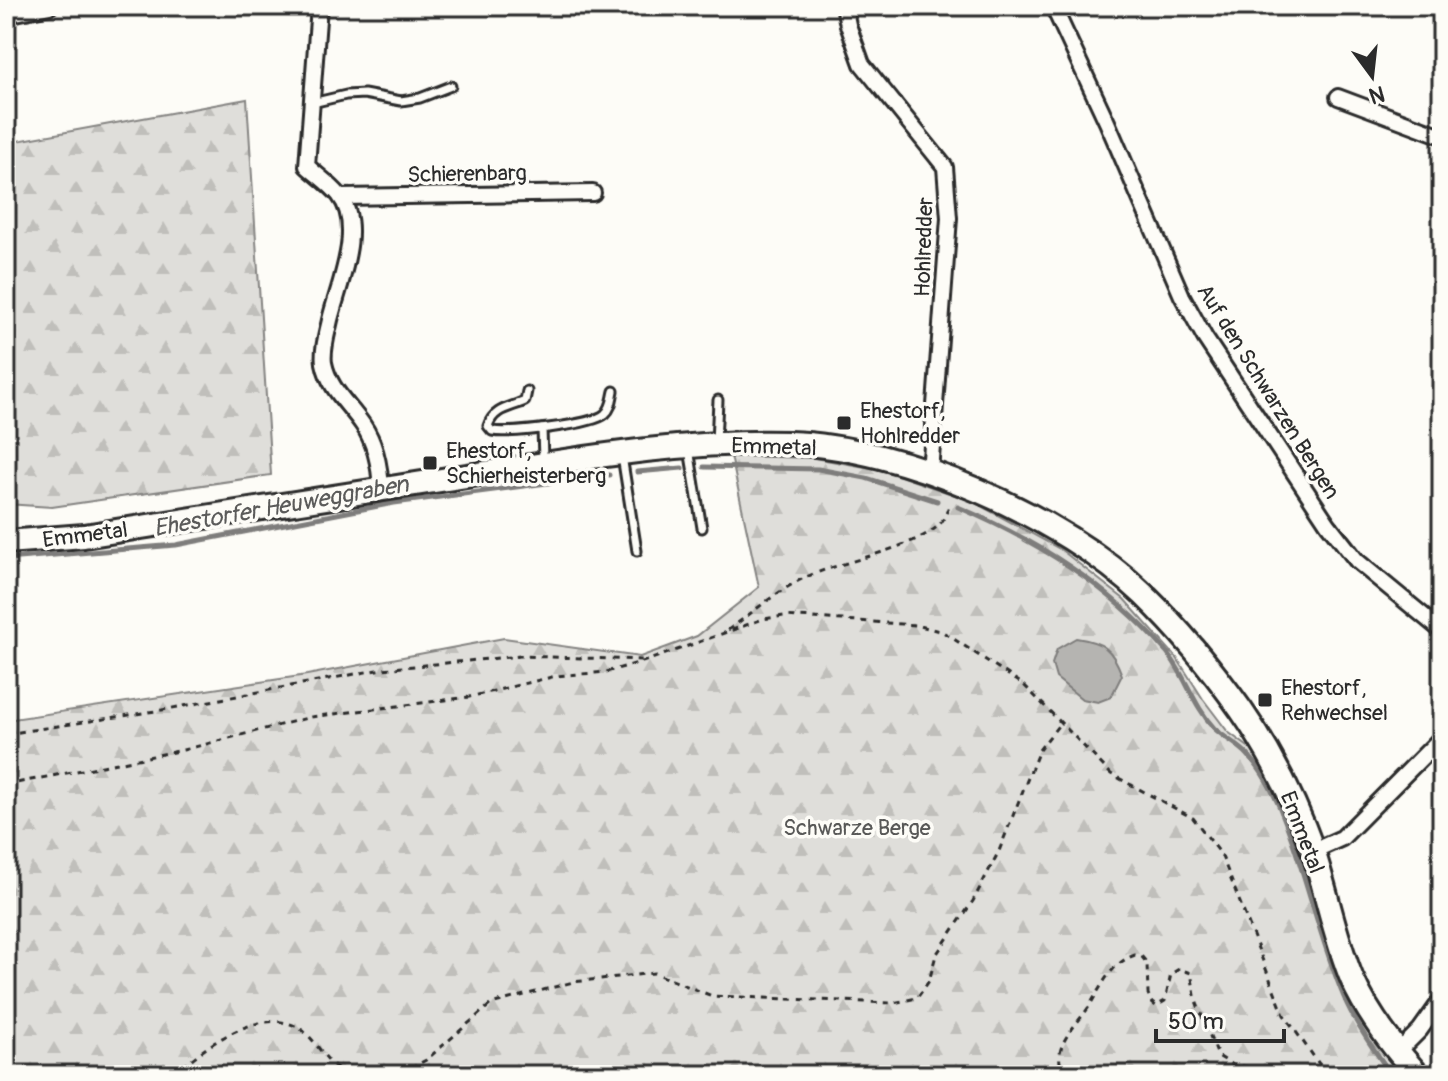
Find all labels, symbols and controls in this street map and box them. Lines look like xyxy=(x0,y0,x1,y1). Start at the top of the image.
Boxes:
north arrow xyxy=(1332,36,1412,116)
text: N xyxy=(1366,79,1388,110)
street label: Schierenbarg xyxy=(407,159,527,189)
street label: Hohlredder xyxy=(908,196,940,298)
street label: Auf den Schwarzen Bergen xyxy=(1191,279,1346,504)
place label: Ehestorf, Hohlredder xyxy=(860,397,960,450)
marker: Ehestorf, Hohlredder xyxy=(835,414,853,432)
street label: Emmetal xyxy=(731,432,817,462)
place label: Ehestorf, Schierheisterberg xyxy=(446,437,606,490)
marker: Ehestorf, Schierheisterberg xyxy=(421,454,439,472)
water label: Ehestorfer Heuweggraben xyxy=(151,470,412,543)
street label: Emmetal xyxy=(41,516,129,554)
place label: Ehestorf, Rehwechsel xyxy=(1281,674,1388,727)
marker: Ehestorf, Rehwechsel xyxy=(1256,691,1274,709)
street label: Emmetal xyxy=(1274,787,1330,877)
park label: Schwarze Berge xyxy=(783,814,931,842)
scale bar xyxy=(1156,993,1284,1043)
text: 50 m xyxy=(1168,1007,1224,1036)

